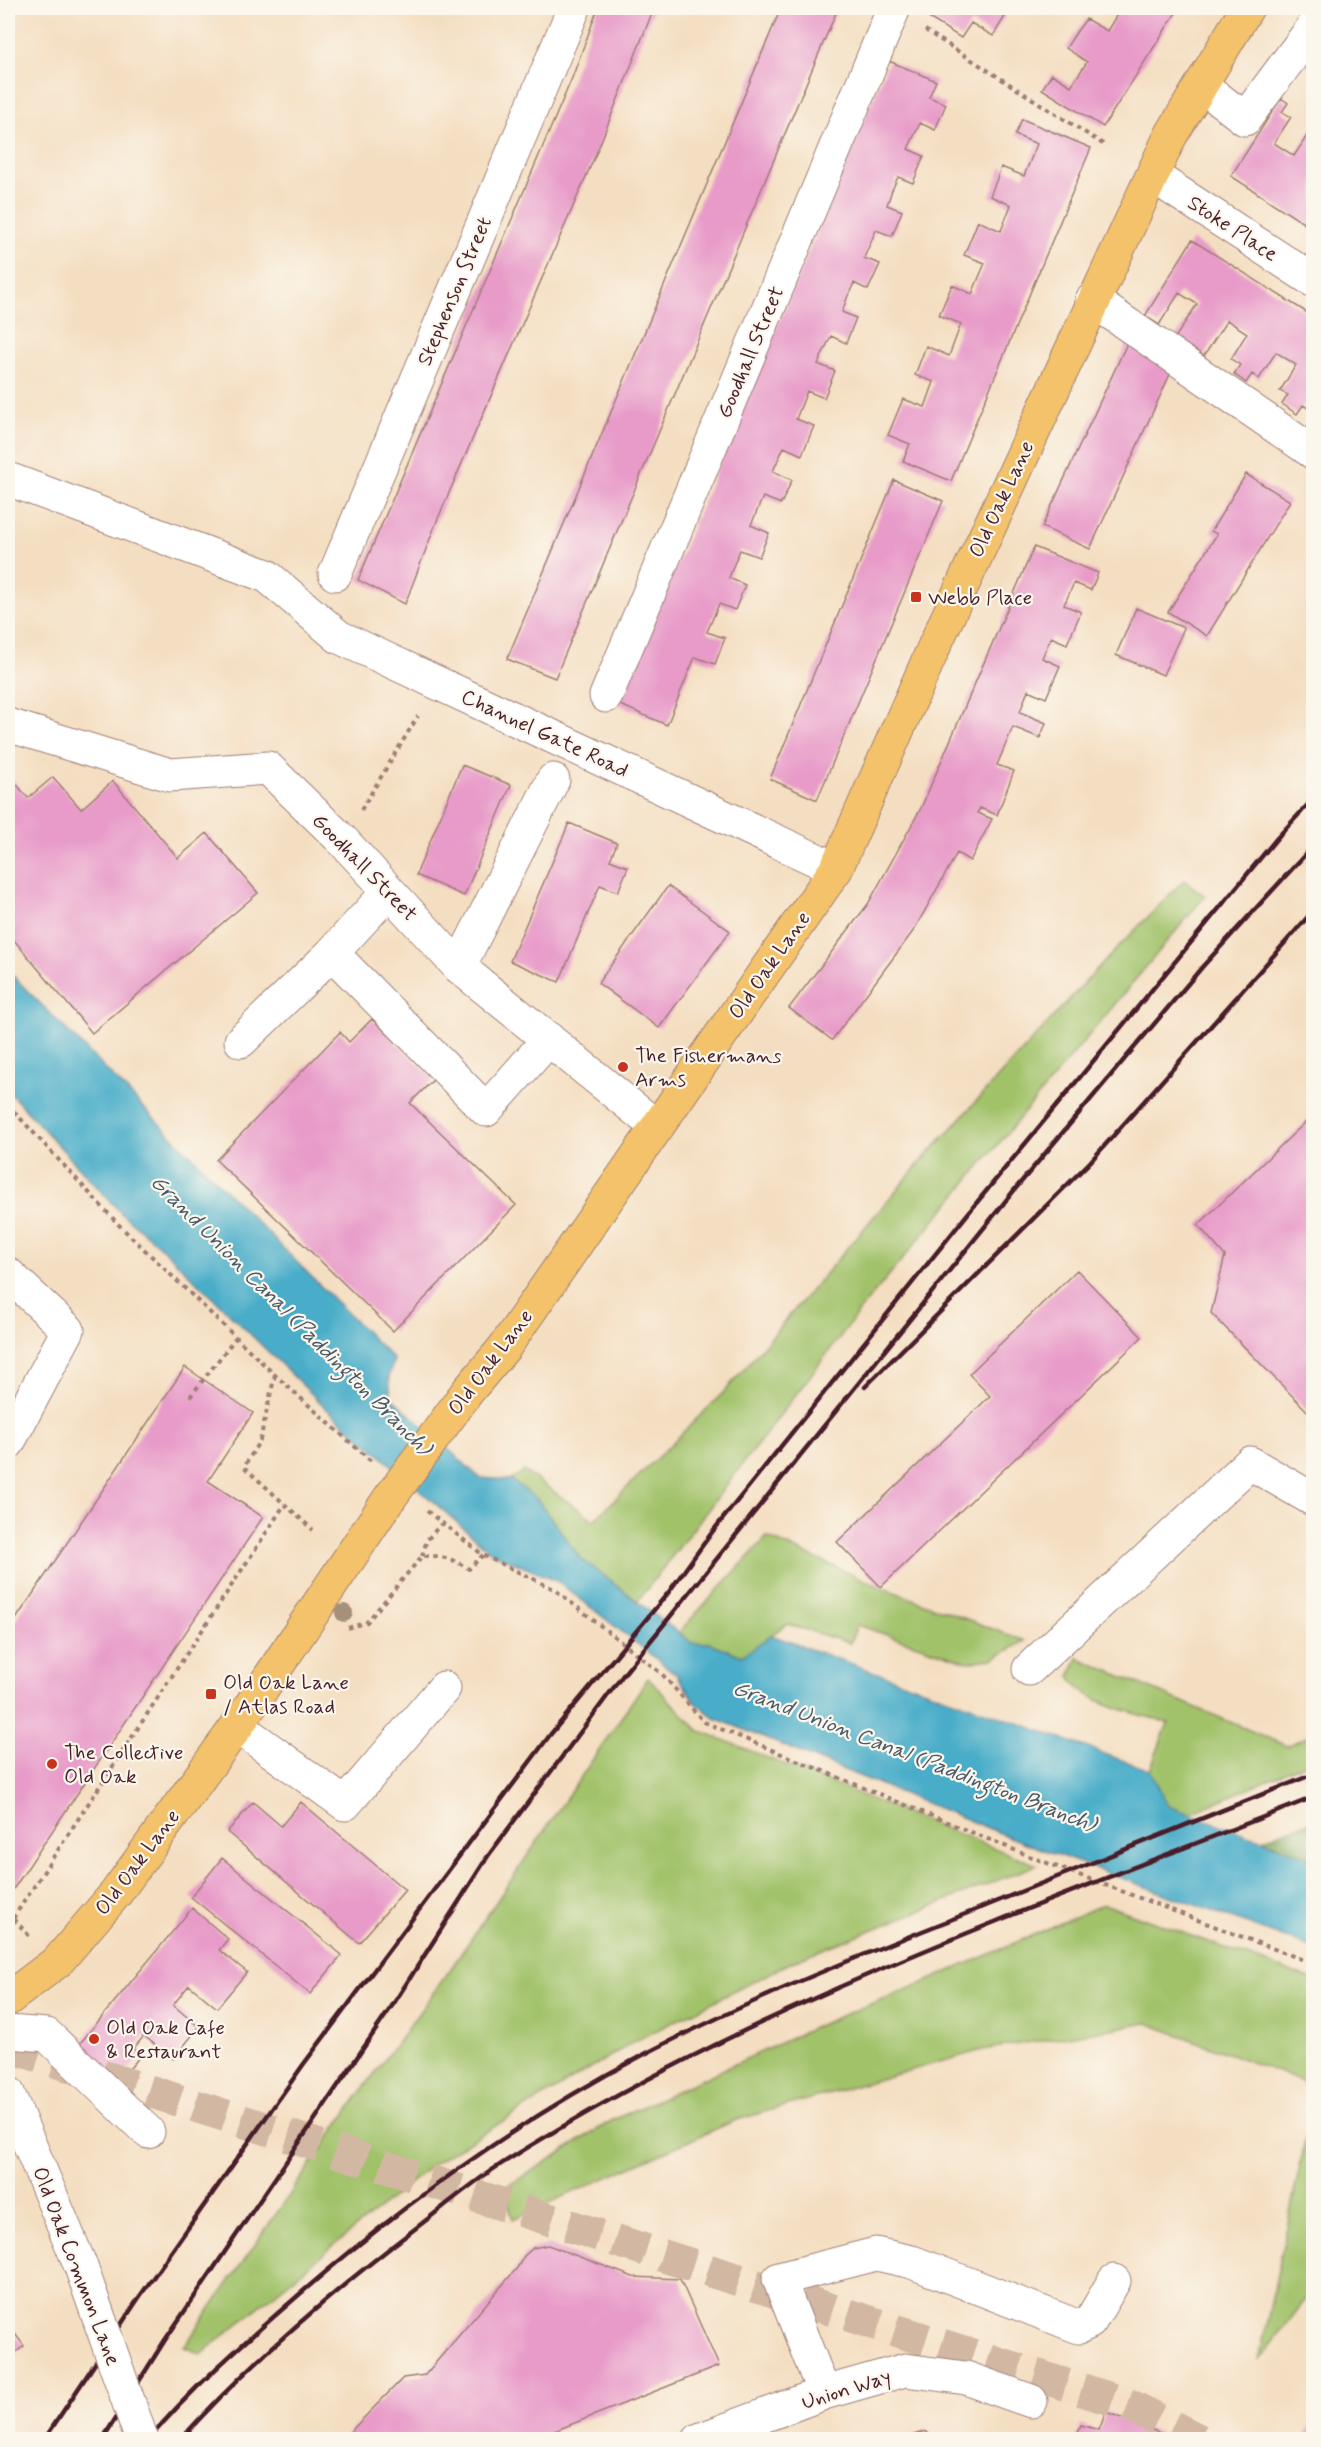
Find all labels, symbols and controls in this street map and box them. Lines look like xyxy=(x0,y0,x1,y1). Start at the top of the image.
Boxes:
street label: Stoke Place xyxy=(1182,189,1283,268)
street label: Stephenson Street xyxy=(411,212,499,370)
street label: Goodhall Street xyxy=(711,282,791,423)
street label: Old Oak Lane xyxy=(963,436,1041,562)
place label: Webb Place xyxy=(928,584,1032,612)
marker: Webb Place xyxy=(909,590,923,604)
street label: Channel Gate Road xyxy=(456,683,633,785)
street label: Goodhall Street xyxy=(305,807,423,928)
street label: Old Oak Lane xyxy=(722,906,817,1025)
place label: The Fishermans Arms xyxy=(635,1042,782,1094)
marker: The Fishermans Arms xyxy=(616,1060,630,1074)
water label: Grand Union Canal (Paddington Branch) xyxy=(142,1169,439,1466)
street label: Old Oak Lane xyxy=(442,1304,540,1421)
place label: Old Oak Lane / Atlas Road xyxy=(223,1669,349,1721)
water label: Grand Union Canal (Paddington Branch) xyxy=(728,1674,1102,1843)
marker: Old Oak Lane / Atlas Road xyxy=(204,1687,218,1701)
place label: The Collective Old Oak xyxy=(64,1739,183,1791)
marker: The Collective Old Oak xyxy=(45,1757,59,1771)
street label: Old Oak Lane xyxy=(89,1804,187,1921)
place label: Old Oak Cafe & Restaurant xyxy=(106,2014,225,2066)
marker: Old Oak Cafe & Restaurant xyxy=(87,2032,101,2046)
street label: Old Oak Common Lane xyxy=(25,2163,127,2370)
street label: Union Way xyxy=(798,2363,894,2417)

